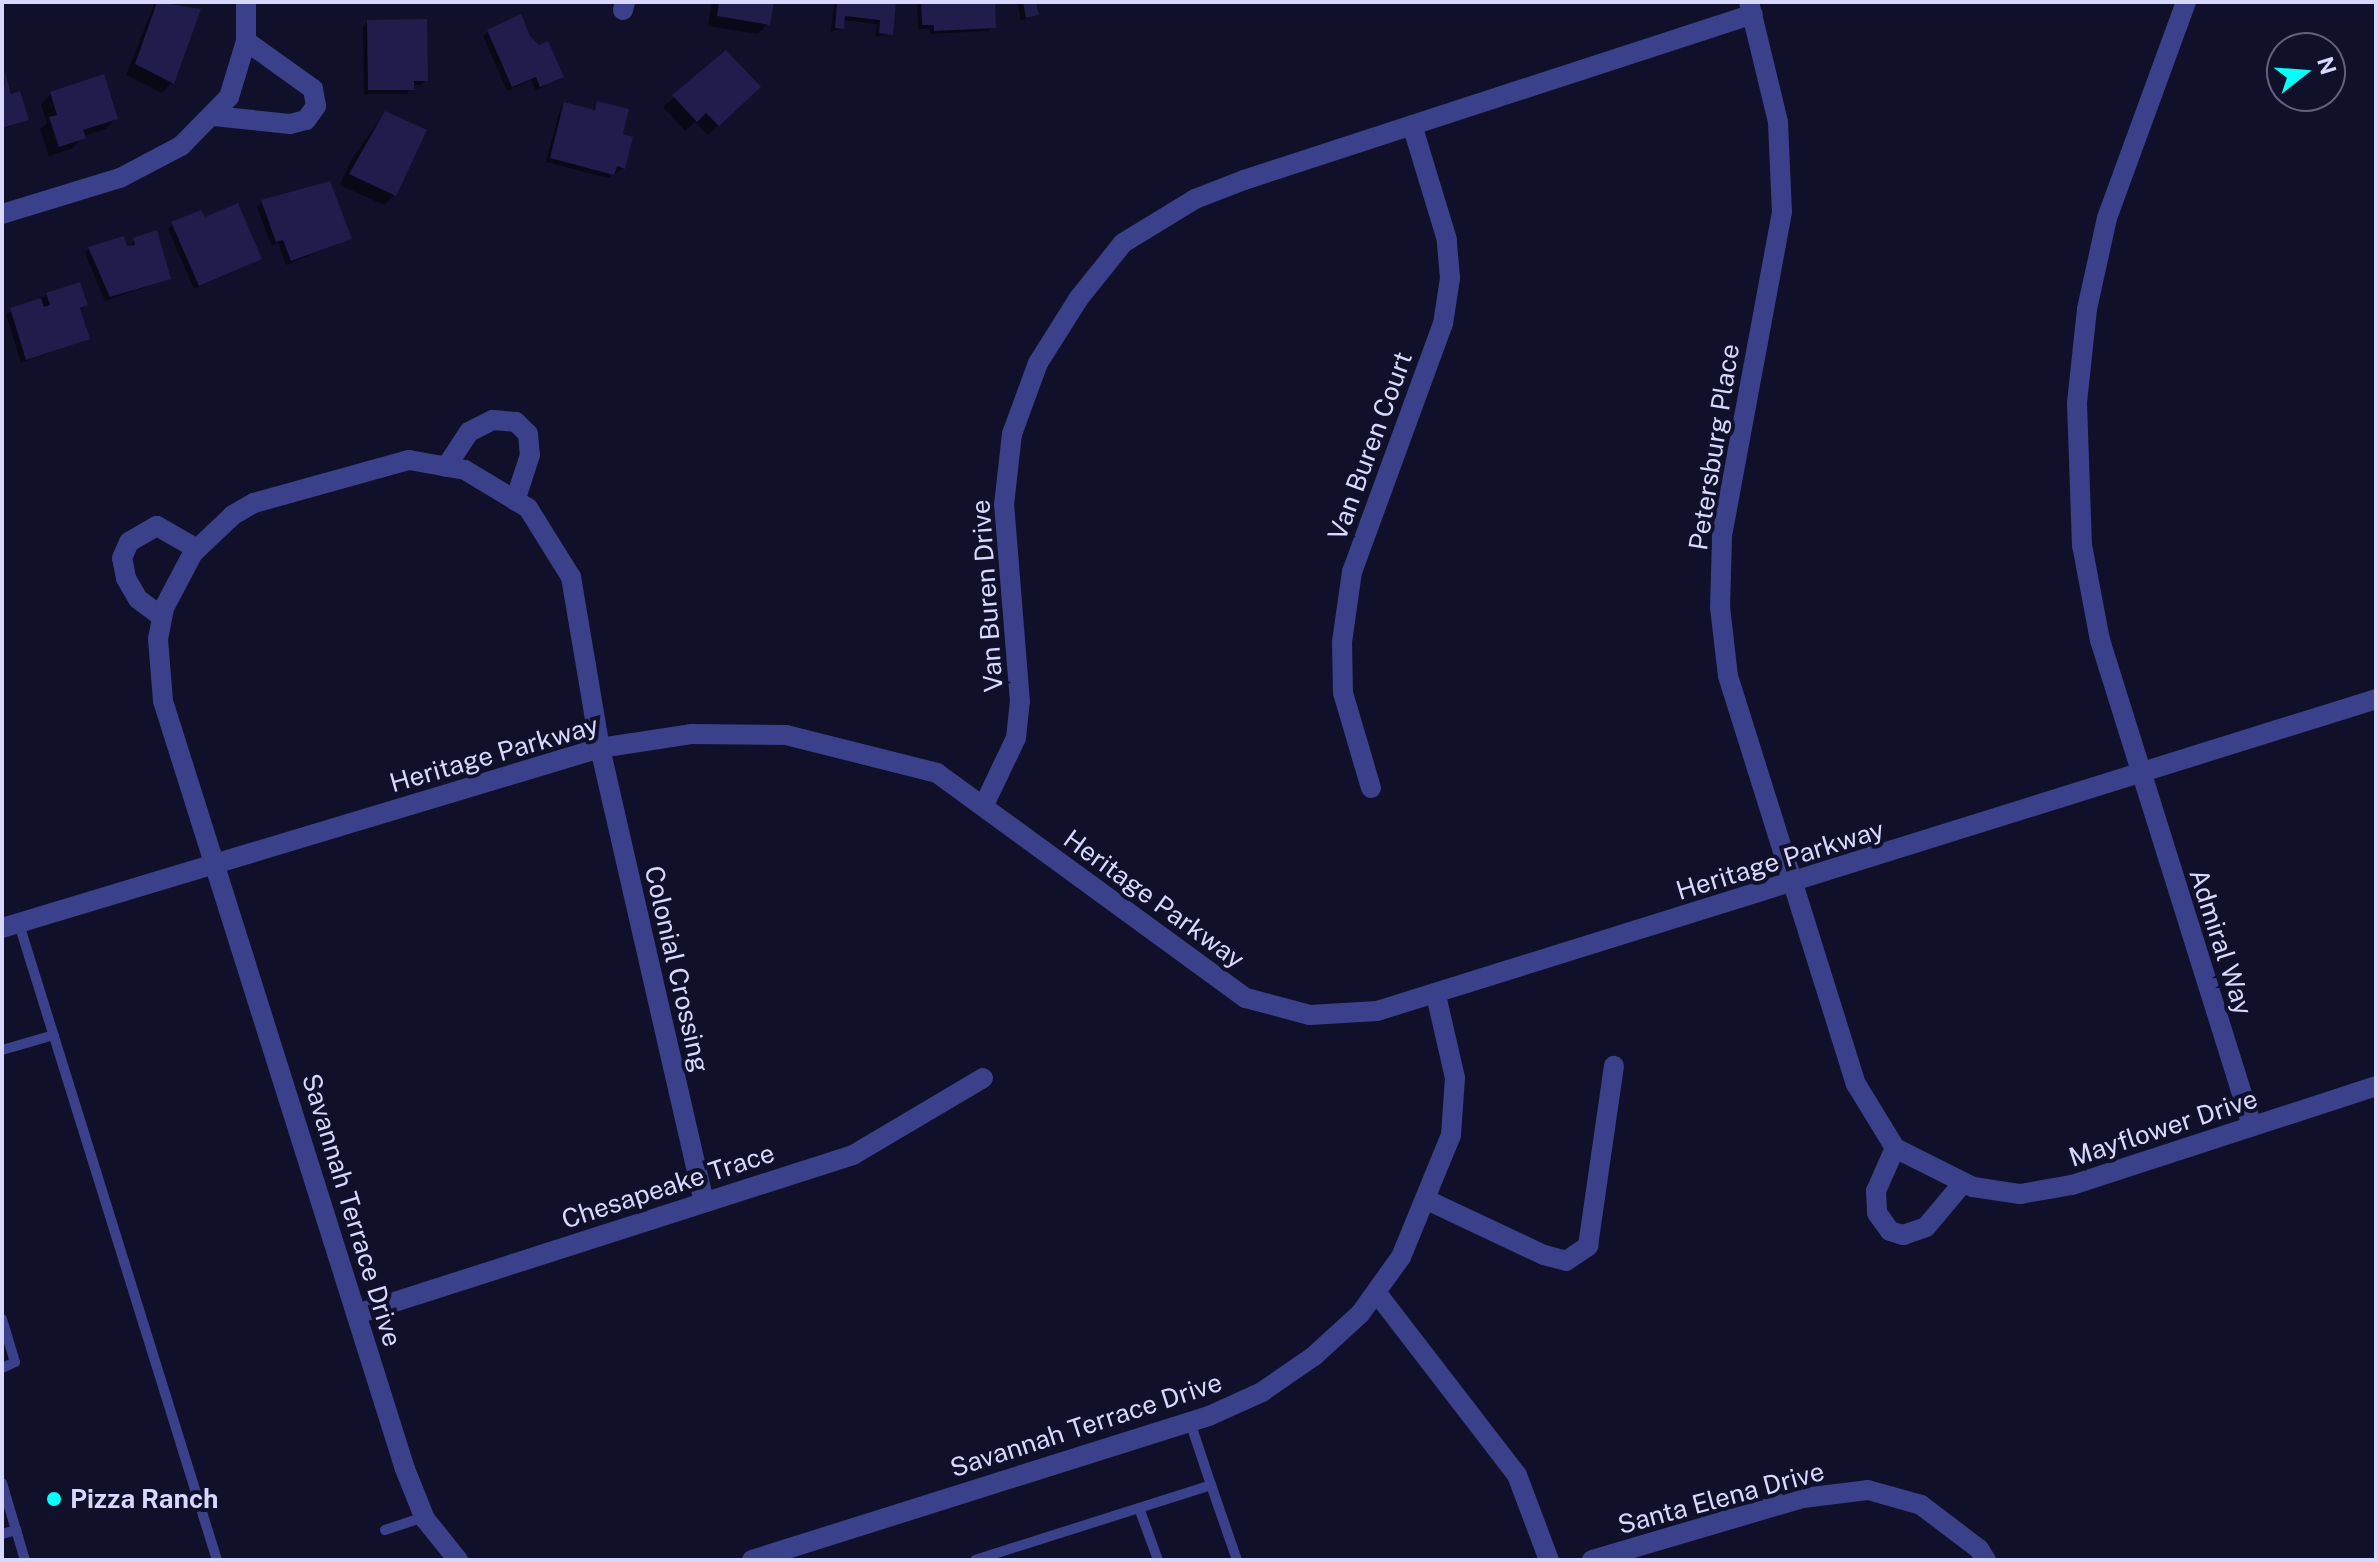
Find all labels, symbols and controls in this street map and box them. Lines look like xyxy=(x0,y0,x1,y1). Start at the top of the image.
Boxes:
north arrow xyxy=(2266,32,2346,112)
text: N xyxy=(2312,54,2342,78)
street label: Petersburg Place xyxy=(1682,342,1746,552)
street label: Van Buren Court xyxy=(1321,347,1419,545)
street label: Van Buren Drive xyxy=(965,499,1009,693)
street label: Heritage Parkway xyxy=(386,709,602,799)
street label: Heritage Parkway xyxy=(1672,814,1888,906)
street label: Heritage Parkway xyxy=(1057,823,1251,975)
street label: Colonial Crossing xyxy=(638,863,716,1075)
street label: Admiral Way xyxy=(2183,865,2259,1019)
street label: Savannah Terrace Drive xyxy=(296,1070,408,1350)
street label: Mayflower Drive xyxy=(2065,1083,2261,1173)
street label: Chesapeake Trace xyxy=(558,1137,778,1235)
street label: Savannah Terrace Drive xyxy=(946,1366,1226,1484)
street label: Santa Elena Drive xyxy=(1614,1455,1828,1541)
place label: Pizza Ranch xyxy=(70,1483,219,1515)
marker: Pizza Ranch xyxy=(45,1490,63,1508)

